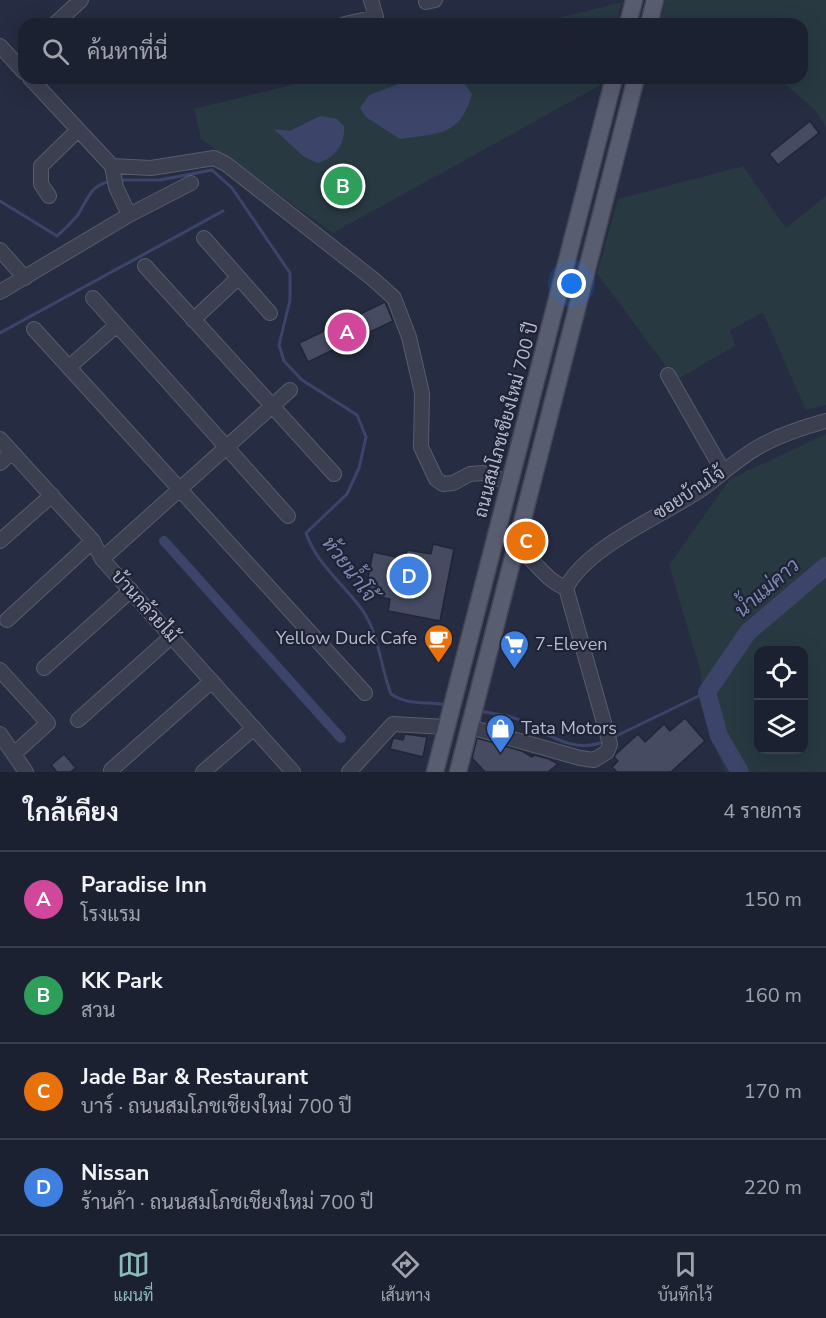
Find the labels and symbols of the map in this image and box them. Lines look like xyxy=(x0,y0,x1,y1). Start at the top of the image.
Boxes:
pin: B xyxy=(324,164,362,208)
your location xyxy=(557,269,586,298)
pin: A xyxy=(328,310,366,354)
street label: ถนนสมโภชเชียงใหม่ 700 ปี xyxy=(467,319,544,520)
street label: ซอยบ้านโจ้ xyxy=(648,460,730,525)
pin: C xyxy=(506,518,546,564)
water label: ห้วยน้ำโจ้ xyxy=(315,528,389,610)
water label: น้ำแม่คาว xyxy=(725,548,805,624)
pin: D xyxy=(390,554,428,598)
street label: บ้านกล้วยไม้ xyxy=(106,564,186,648)
cafe icon: Yellow Duck Cafe xyxy=(422,622,454,664)
place label: Yellow Duck Cafe xyxy=(275,626,417,650)
supermarket icon: 7-Eleven xyxy=(498,628,530,670)
place label: 7-Eleven xyxy=(535,632,608,656)
shop icon: Tata Motors xyxy=(484,712,516,754)
place label: Tata Motors xyxy=(521,716,617,740)

